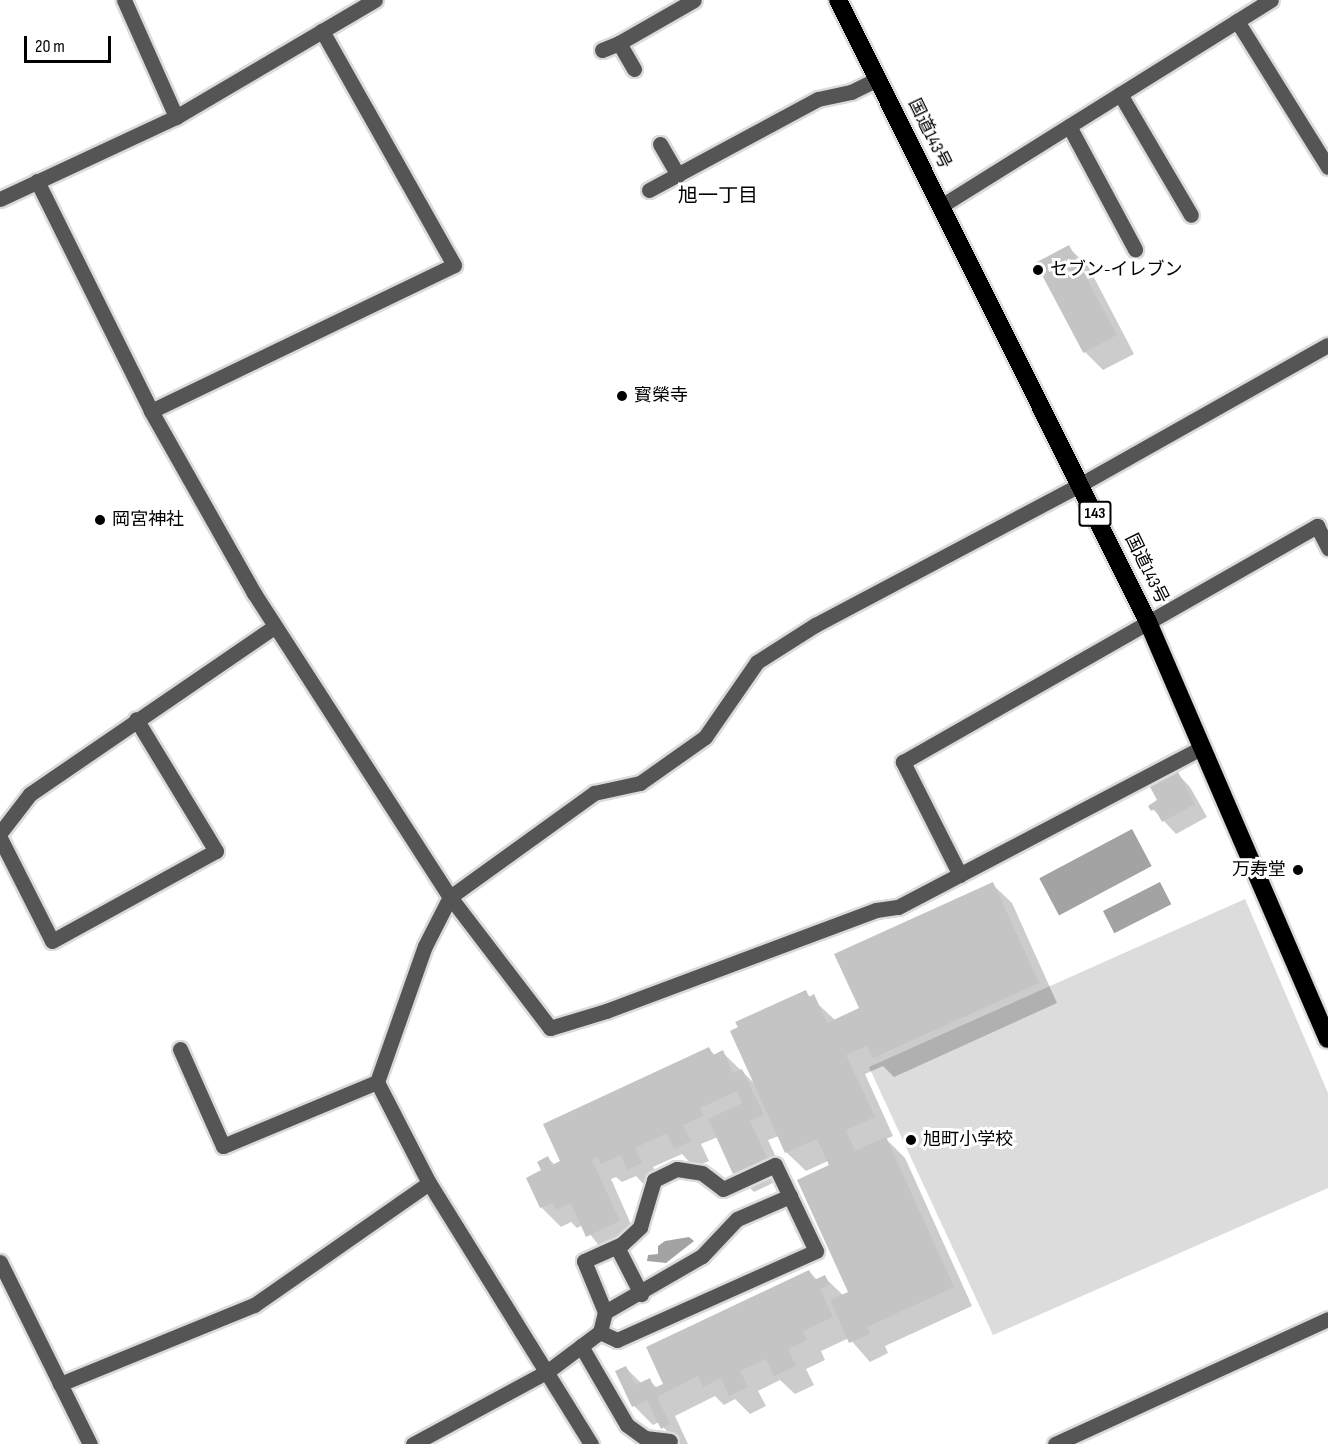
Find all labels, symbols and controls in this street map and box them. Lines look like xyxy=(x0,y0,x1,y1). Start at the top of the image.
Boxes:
scale bar xyxy=(27,24,114,62)
text: 20 m xyxy=(35,36,65,57)
street label: 国道143号 xyxy=(903,95,955,173)
district label: 旭一丁目 xyxy=(678,184,758,208)
place label: セブン-イレブン xyxy=(1050,259,1183,281)
marker: セブン-イレブン xyxy=(1031,263,1045,277)
place label: 寳榮寺 xyxy=(634,385,688,407)
marker: 寳榮寺 xyxy=(615,389,629,403)
road number: 143 xyxy=(1077,501,1113,527)
place label: 岡宮神社 xyxy=(112,509,184,531)
marker: 岡宮神社 xyxy=(93,513,107,527)
street label: 国道143号 xyxy=(1120,530,1172,608)
place label: 万寿堂 xyxy=(1232,859,1286,881)
marker: 万寿堂 xyxy=(1291,863,1305,877)
place label: 旭町小学校 xyxy=(923,1129,1013,1151)
marker: 旭町小学校 xyxy=(904,1133,918,1147)

